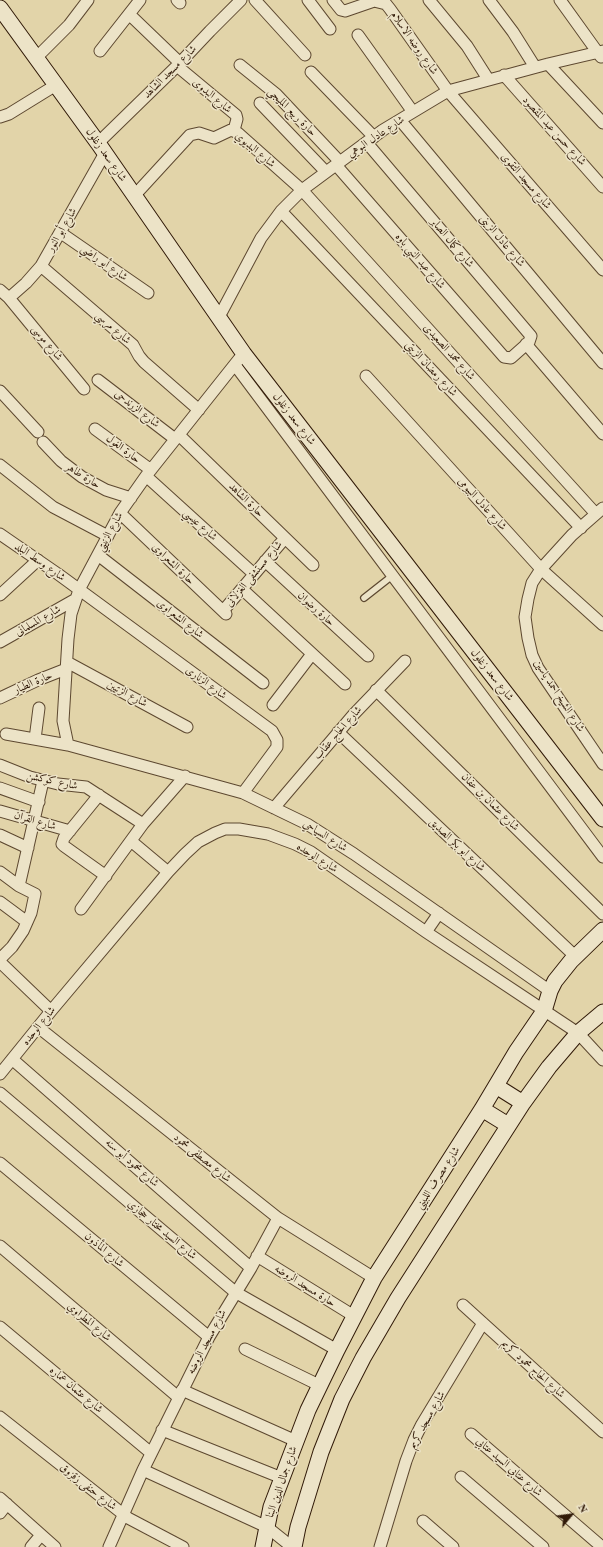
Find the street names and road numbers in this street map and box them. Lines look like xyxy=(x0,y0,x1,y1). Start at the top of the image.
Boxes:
street label: شارع روضه الاسلام xyxy=(387,9,441,77)
street label: شارع مسجد الشاهد xyxy=(141,43,199,101)
street label: شارع البدوى xyxy=(190,76,234,116)
street label: حارة ربيع المليجي xyxy=(265,85,319,139)
street label: شارع حسن عبد المقصود xyxy=(519,94,589,168)
street label: شارع عادل البوهي xyxy=(345,113,407,161)
street label: شارع سعد زغلول xyxy=(83,126,129,184)
street label: شارع البديوي xyxy=(232,129,278,171)
street label: شارع مسجد التقوى xyxy=(498,150,554,212)
street label: شارع أبو النور xyxy=(44,206,80,254)
street label: شارع عادل الزينى xyxy=(476,212,528,270)
street label: شارع كمال الصابر xyxy=(427,216,477,270)
street label: شارع عبد النبي باوه xyxy=(392,230,448,292)
street label: شارع أبو راضي xyxy=(78,242,130,284)
street label: شارع مرسي xyxy=(92,309,134,347)
street label: شارع محمد الصعيدى xyxy=(420,321,478,383)
street label: شارع موسى xyxy=(29,323,65,363)
street label: شارع رمضان الزيتي xyxy=(402,339,460,399)
street label: شارع الزرندحى xyxy=(112,387,162,431)
street label: شارع سعد زغلول xyxy=(270,390,318,448)
street label: حارة الغول xyxy=(103,432,143,466)
street label: حارة طاهر xyxy=(63,460,103,492)
street label: شارع عادل البيومى xyxy=(455,475,509,533)
street label: حارة الشاهد xyxy=(226,480,266,520)
street label: شارع عيسي xyxy=(180,506,220,544)
street label: شارع الزنيتي xyxy=(94,510,126,554)
street label: شارع مستشفى الغزلانى xyxy=(223,538,285,610)
street label: شارع وسط البلد xyxy=(12,540,68,584)
street label: حارة الشعراوى xyxy=(149,540,197,588)
street label: حارة رضوان xyxy=(295,589,337,629)
street label: شارع الشعراوى xyxy=(154,597,206,641)
street label: شارع المسلمانى xyxy=(13,603,63,639)
street label: شارع سعد زغلول xyxy=(468,646,516,704)
street label: شارع الشيخ احمد ياسين xyxy=(531,657,587,735)
street label: شارع الزنارى xyxy=(183,664,229,702)
street label: حارة الطيار xyxy=(12,669,54,697)
street label: شارع الزتيين xyxy=(105,678,149,710)
street label: شارع الحاج عقاب xyxy=(311,704,365,762)
street label: شارع كوكشن xyxy=(25,769,79,793)
street label: شارع عثمان بن عفان xyxy=(458,770,522,834)
street label: شارع القرآن xyxy=(12,809,58,833)
street label: شارع ابو بكر الصديق xyxy=(426,816,488,874)
street label: شارع السياحي xyxy=(300,817,350,855)
street label: شارع الوحده xyxy=(294,840,340,876)
street label: شارع الوحده xyxy=(19,1004,59,1048)
street label: شارع مصطفى محمود xyxy=(171,1131,233,1185)
street label: شارع محمود أبو سنه xyxy=(103,1136,161,1190)
street label: شارع مصرف اللبيني xyxy=(413,1144,463,1212)
street label: شارع السيد مختار حجازي xyxy=(125,1197,199,1263)
street label: شارع المأذون xyxy=(82,1230,126,1270)
street label: حارة مسجد الروضه xyxy=(272,1262,338,1310)
street label: شارع المطراوي xyxy=(64,1300,114,1344)
street label: شارع مسجد الروضه xyxy=(184,1308,230,1376)
street label: شارع الحاج محمود كريم xyxy=(499,1337,567,1401)
street label: شارع عثمان عماره xyxy=(47,1364,105,1416)
street label: شارع مسجد كريم xyxy=(406,1389,448,1451)
street label: شارع عتابي السيد عتابي xyxy=(473,1435,545,1499)
street label: شارع جمال الدين البنا xyxy=(264,1444,300,1520)
street label: شارع حنفى زقزوق xyxy=(57,1461,119,1513)

